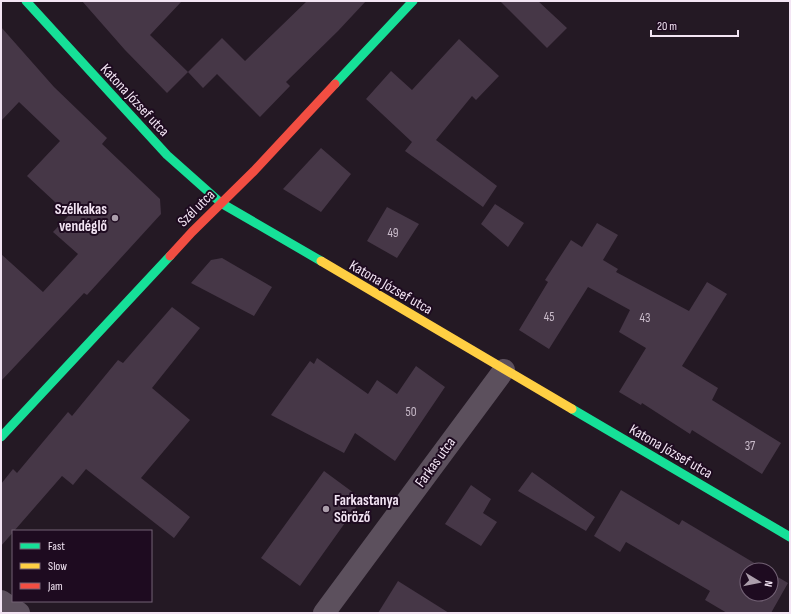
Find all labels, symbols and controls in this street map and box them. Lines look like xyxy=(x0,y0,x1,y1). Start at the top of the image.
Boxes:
scale bar xyxy=(651,12,738,38)
text: 20 m xyxy=(657,19,677,34)
street label: Katona József utca xyxy=(96,60,173,141)
street label: Szél utca xyxy=(174,186,219,231)
place label: Szélkakas vendéglő xyxy=(55,200,107,236)
marker: Szélkakas vendéglő xyxy=(110,213,120,223)
house number: 49 xyxy=(387,225,399,241)
street label: Katona József utca xyxy=(346,256,436,319)
house number: 45 xyxy=(544,309,554,325)
house number: 43 xyxy=(640,310,650,326)
house number: 50 xyxy=(405,404,417,420)
street label: Katona József utca xyxy=(626,420,716,483)
street label: Farkas utca xyxy=(411,433,460,491)
house number: 37 xyxy=(745,438,756,454)
place label: Farkastanya Söröző xyxy=(334,491,399,527)
marker: Farkastanya Söröző xyxy=(321,504,331,514)
legend xyxy=(12,530,152,602)
text: Fast xyxy=(48,539,65,554)
text: Slow xyxy=(48,559,67,574)
north arrow xyxy=(739,562,779,602)
text: Jam xyxy=(47,579,63,594)
text: N xyxy=(761,580,775,588)

